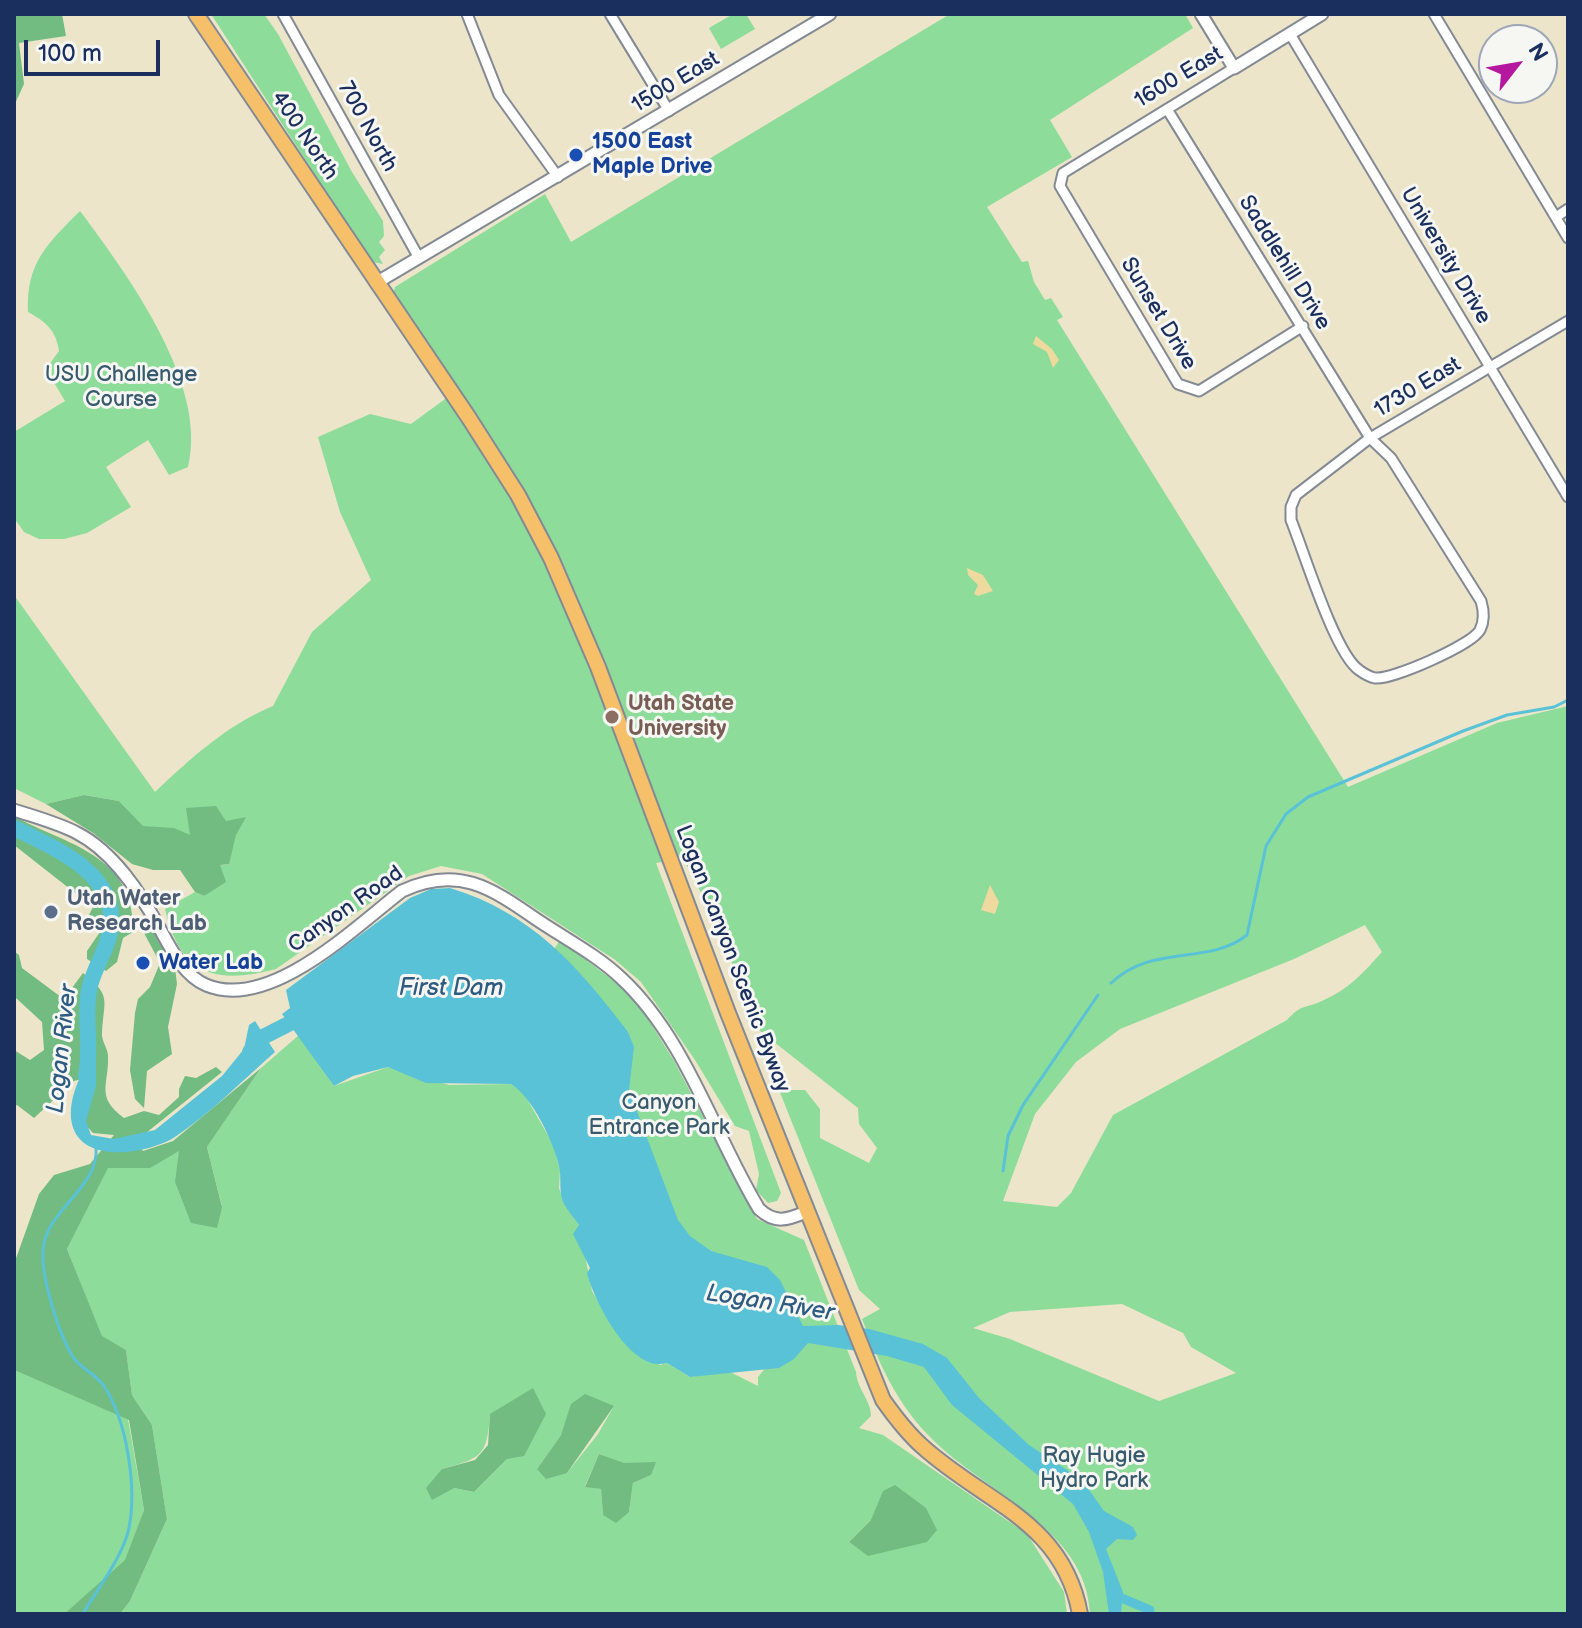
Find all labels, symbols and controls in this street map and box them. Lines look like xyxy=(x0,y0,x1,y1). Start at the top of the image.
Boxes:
scale bar xyxy=(28,24,164,74)
north arrow xyxy=(1478,24,1558,104)
text: N xyxy=(1521,38,1553,66)
text: 100 m xyxy=(38,39,102,68)
street label: 1600 East xyxy=(1130,41,1228,115)
street label: 1500 East xyxy=(627,47,725,119)
street label: 700 North xyxy=(332,77,402,177)
street label: 400 North xyxy=(265,87,343,185)
place label: 1500 East Maple Drive xyxy=(592,129,712,180)
marker: 1500 East Maple Drive xyxy=(567,146,585,164)
street label: University Drive xyxy=(1394,183,1496,329)
street label: Saddlehill Drive xyxy=(1232,191,1336,335)
street label: Sunset Drive xyxy=(1114,253,1202,375)
street label: 1730 East xyxy=(1370,352,1466,424)
park label: USU Challenge Course xyxy=(45,362,197,414)
place label: Utah State University xyxy=(628,691,734,742)
marker: Utah State University xyxy=(603,708,621,726)
street label: Logan Canyon Scenic Byway xyxy=(669,822,795,1096)
street label: Canyon Road xyxy=(284,861,408,959)
place label: Utah Water Research Lab xyxy=(67,886,207,938)
marker: Utah Water Research Lab xyxy=(42,903,60,921)
place label: Water Lab xyxy=(159,950,263,976)
marker: Water Lab xyxy=(134,954,152,972)
water label: First Dam xyxy=(399,975,503,1003)
water label: Logan River xyxy=(42,983,84,1115)
park label: Canyon Entrance Park xyxy=(589,1090,729,1142)
water label: Logan River xyxy=(704,1280,836,1328)
park label: Ray Hugie Hydro Park xyxy=(1040,1443,1148,1494)

